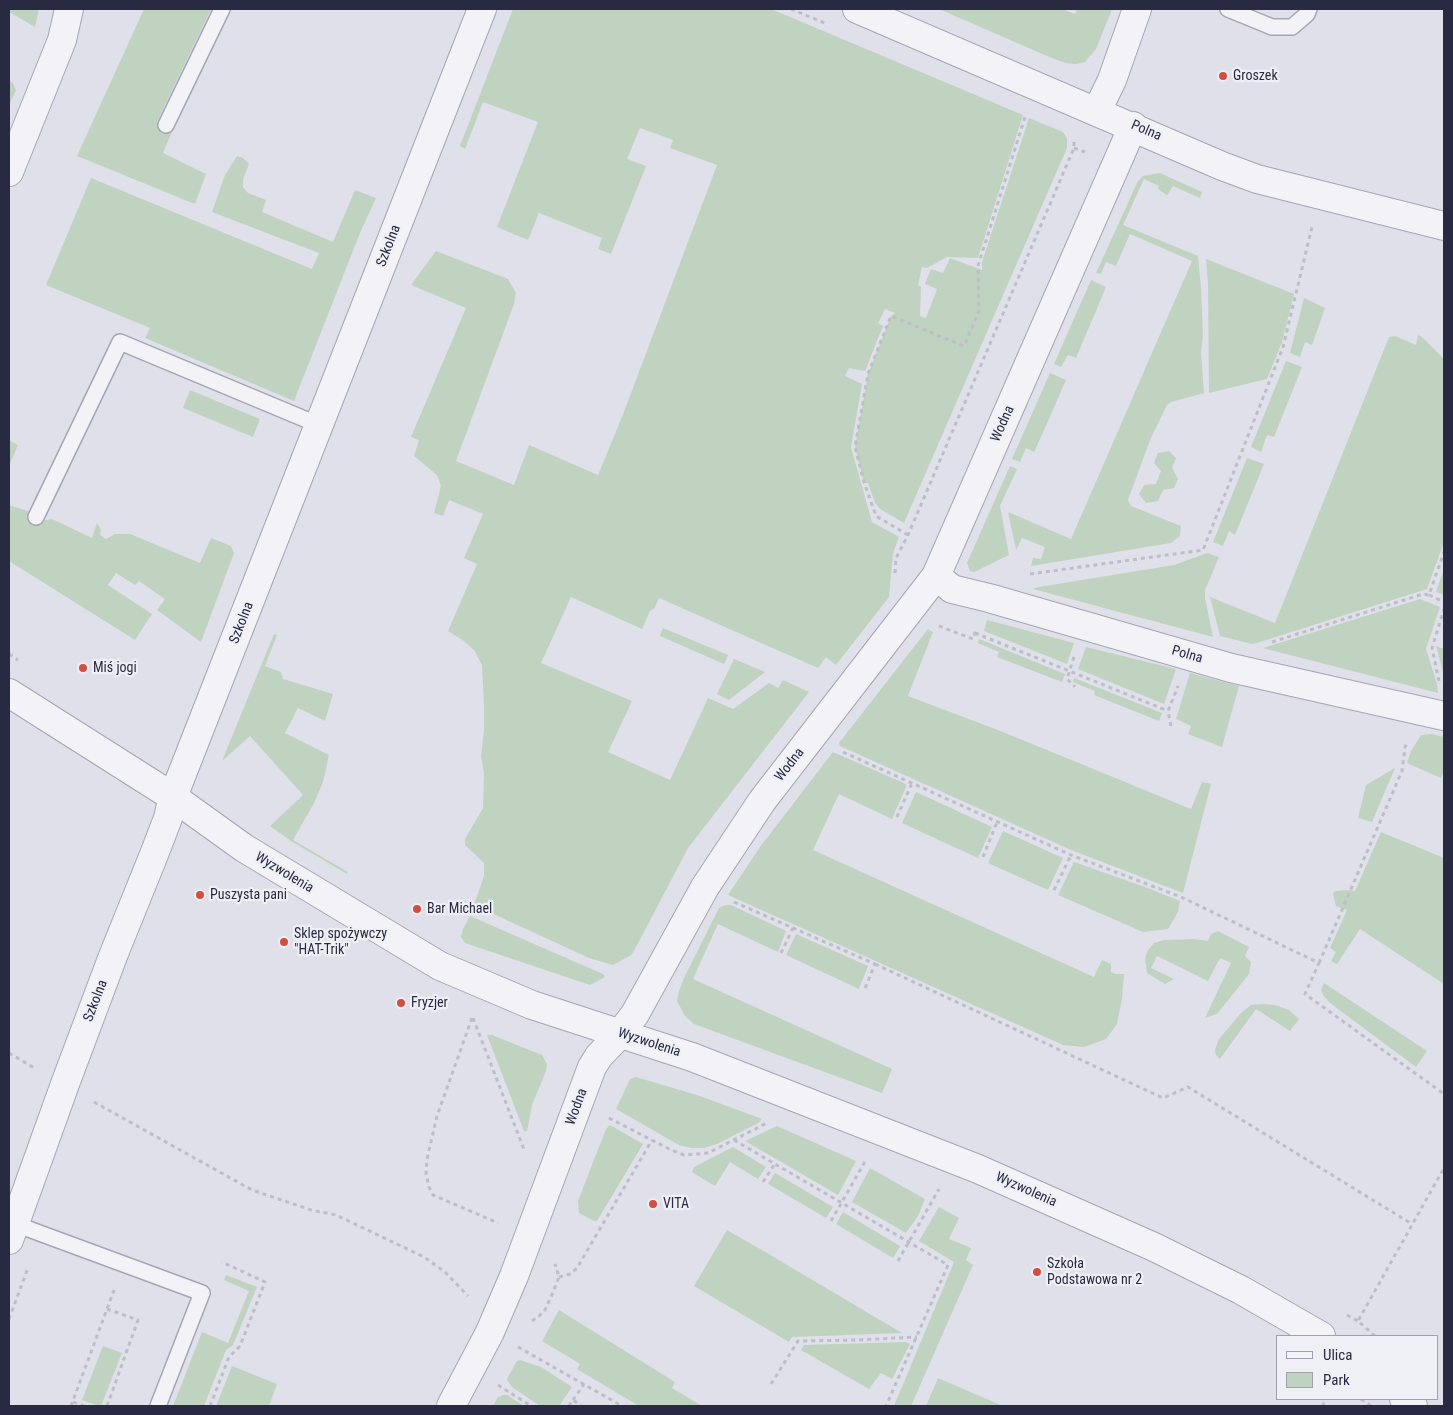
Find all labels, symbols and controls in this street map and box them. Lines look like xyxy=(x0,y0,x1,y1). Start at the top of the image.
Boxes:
place label: Groszek xyxy=(1233,68,1278,84)
marker: Groszek xyxy=(1217,70,1229,82)
street label: Polna xyxy=(1128,117,1164,145)
street label: Szkolna xyxy=(373,223,405,269)
street label: Wodna xyxy=(988,403,1018,445)
street label: Szkolna xyxy=(226,600,258,646)
street label: Polna xyxy=(1170,643,1204,667)
place label: Miś jogi xyxy=(93,660,137,676)
marker: Miś jogi xyxy=(77,662,89,674)
street label: Wodna xyxy=(772,745,808,785)
street label: Wyzwolenia xyxy=(252,849,316,897)
place label: Puszysta pani xyxy=(210,887,287,903)
marker: Puszysta pani xyxy=(194,889,206,901)
place label: Bar Michael xyxy=(427,901,492,917)
marker: Bar Michael xyxy=(411,903,423,915)
place label: Sklep spożywczy "HAT-Trik" xyxy=(294,926,387,959)
marker: Sklep spożywczy "HAT-Trik" xyxy=(278,936,290,948)
street label: Szkolna xyxy=(80,978,112,1024)
place label: Fryzjer xyxy=(411,995,448,1011)
marker: Fryzjer xyxy=(395,997,407,1009)
street label: Wyzwolenia xyxy=(615,1025,683,1061)
street label: Wodna xyxy=(563,1086,591,1128)
street label: Wyzwolenia xyxy=(993,1169,1059,1211)
place label: VITA xyxy=(663,1196,689,1212)
marker: VITA xyxy=(647,1198,659,1210)
place label: Szkoła Podstawowa nr 2 xyxy=(1047,1256,1142,1288)
marker: Szkoła Podstawowa nr 2 xyxy=(1031,1266,1043,1278)
legend xyxy=(1276,1335,1438,1400)
text: Ulica xyxy=(1323,1346,1352,1364)
text: Park xyxy=(1323,1371,1350,1389)

